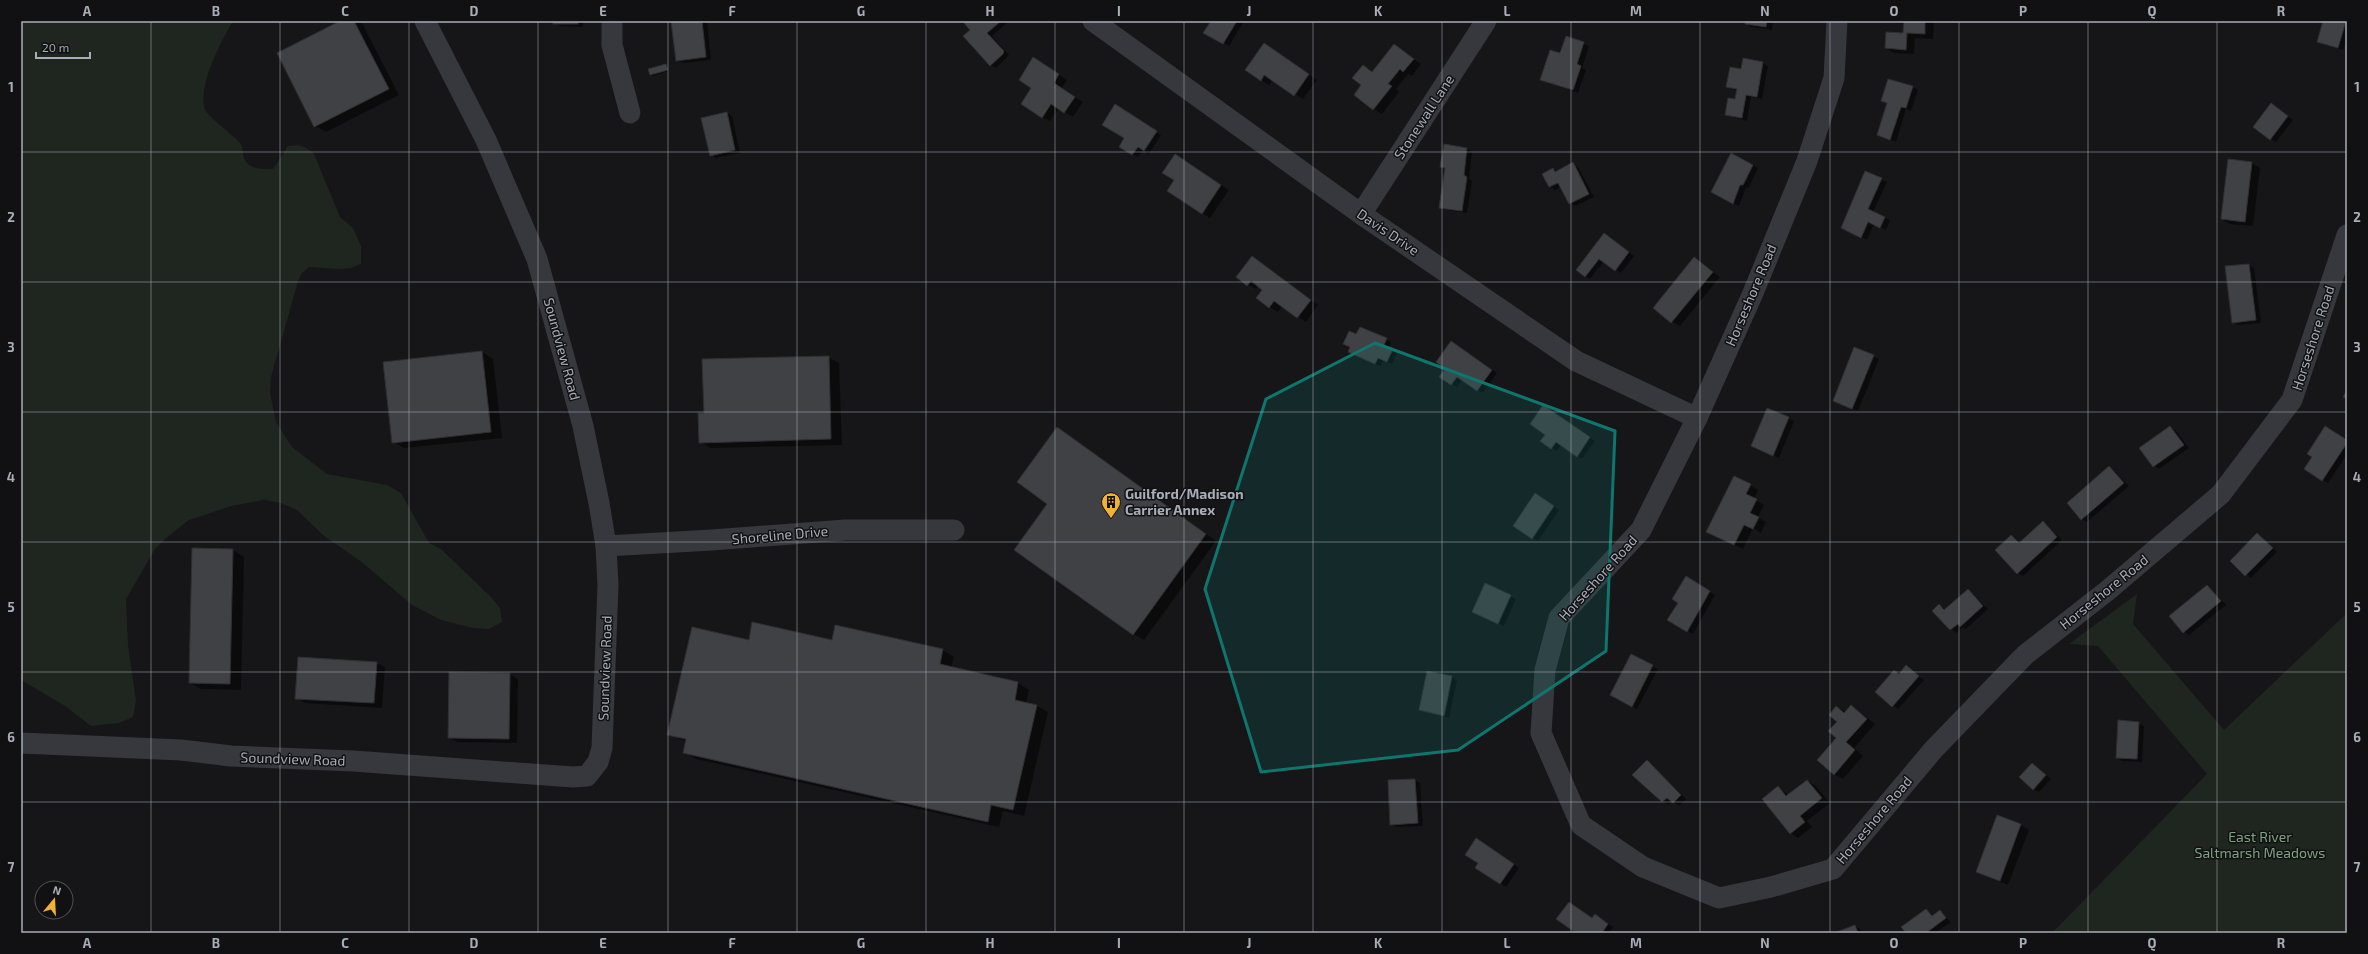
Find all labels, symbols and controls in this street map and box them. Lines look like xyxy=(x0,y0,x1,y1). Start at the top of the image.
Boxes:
text: A xyxy=(83,3,92,19)
text: B xyxy=(212,3,220,19)
text: C xyxy=(341,3,349,19)
text: D xyxy=(470,3,479,19)
text: E xyxy=(599,3,607,19)
text: F xyxy=(728,3,736,19)
text: G xyxy=(857,3,865,19)
text: H xyxy=(986,3,995,19)
text: I xyxy=(1117,3,1121,19)
text: J xyxy=(1247,3,1251,19)
text: K xyxy=(1374,3,1383,19)
text: L xyxy=(1504,3,1511,19)
text: M xyxy=(1630,3,1642,19)
text: N xyxy=(1760,3,1770,19)
text: O xyxy=(1890,3,1899,19)
text: P xyxy=(2019,3,2027,19)
text: Q xyxy=(2148,3,2157,20)
text: R xyxy=(2277,3,2286,19)
scale bar xyxy=(36,34,90,60)
text: 20 m xyxy=(42,40,69,54)
street label: Stonewall Lane xyxy=(1390,71,1457,162)
text: 1 xyxy=(8,79,14,95)
text: 1 xyxy=(2354,79,2360,95)
street label: Davis Drive xyxy=(1354,205,1423,259)
text: 2 xyxy=(7,209,15,225)
text: 2 xyxy=(2353,209,2361,225)
street label: Horseshore Road xyxy=(1721,241,1780,348)
street label: Horseshore Road xyxy=(2288,283,2337,392)
street label: Soundview Road xyxy=(541,296,584,402)
text: 3 xyxy=(7,339,15,355)
text: 3 xyxy=(2353,339,2361,355)
text: 4 xyxy=(7,469,15,485)
text: 4 xyxy=(2353,469,2361,485)
place label: Guilford/Madison Carrier Annex xyxy=(1125,485,1244,518)
building icon: Guilford/Madison Carrier Annex xyxy=(1100,491,1122,519)
street label: Shoreline Drive xyxy=(731,522,829,547)
street label: Horseshore Road xyxy=(1555,531,1640,624)
street label: Horseshore Road xyxy=(2056,551,2151,633)
text: 5 xyxy=(7,599,15,615)
text: 5 xyxy=(2353,599,2361,615)
street label: Soundview Road xyxy=(594,615,615,721)
text: 6 xyxy=(7,729,15,745)
text: 6 xyxy=(2353,729,2361,745)
street label: Soundview Road xyxy=(240,748,346,769)
street label: Horseshore Road xyxy=(1832,772,1915,867)
park label: East River Saltmarsh Meadows xyxy=(2195,828,2325,861)
text: 7 xyxy=(8,859,15,875)
text: 7 xyxy=(2354,859,2361,875)
north arrow xyxy=(34,880,74,920)
text: N xyxy=(51,883,63,897)
text: A xyxy=(83,935,92,951)
text: B xyxy=(212,935,220,951)
text: C xyxy=(341,935,349,951)
text: D xyxy=(470,935,479,951)
text: E xyxy=(599,935,607,951)
text: F xyxy=(728,935,736,951)
text: G xyxy=(857,935,865,951)
text: H xyxy=(986,935,995,951)
text: I xyxy=(1117,935,1121,951)
text: J xyxy=(1247,935,1251,951)
text: K xyxy=(1374,935,1383,951)
text: L xyxy=(1504,935,1511,951)
text: M xyxy=(1630,935,1642,951)
text: N xyxy=(1760,935,1770,951)
text: O xyxy=(1890,935,1899,951)
text: P xyxy=(2019,935,2027,951)
text: Q xyxy=(2148,935,2157,952)
text: R xyxy=(2277,935,2286,951)

